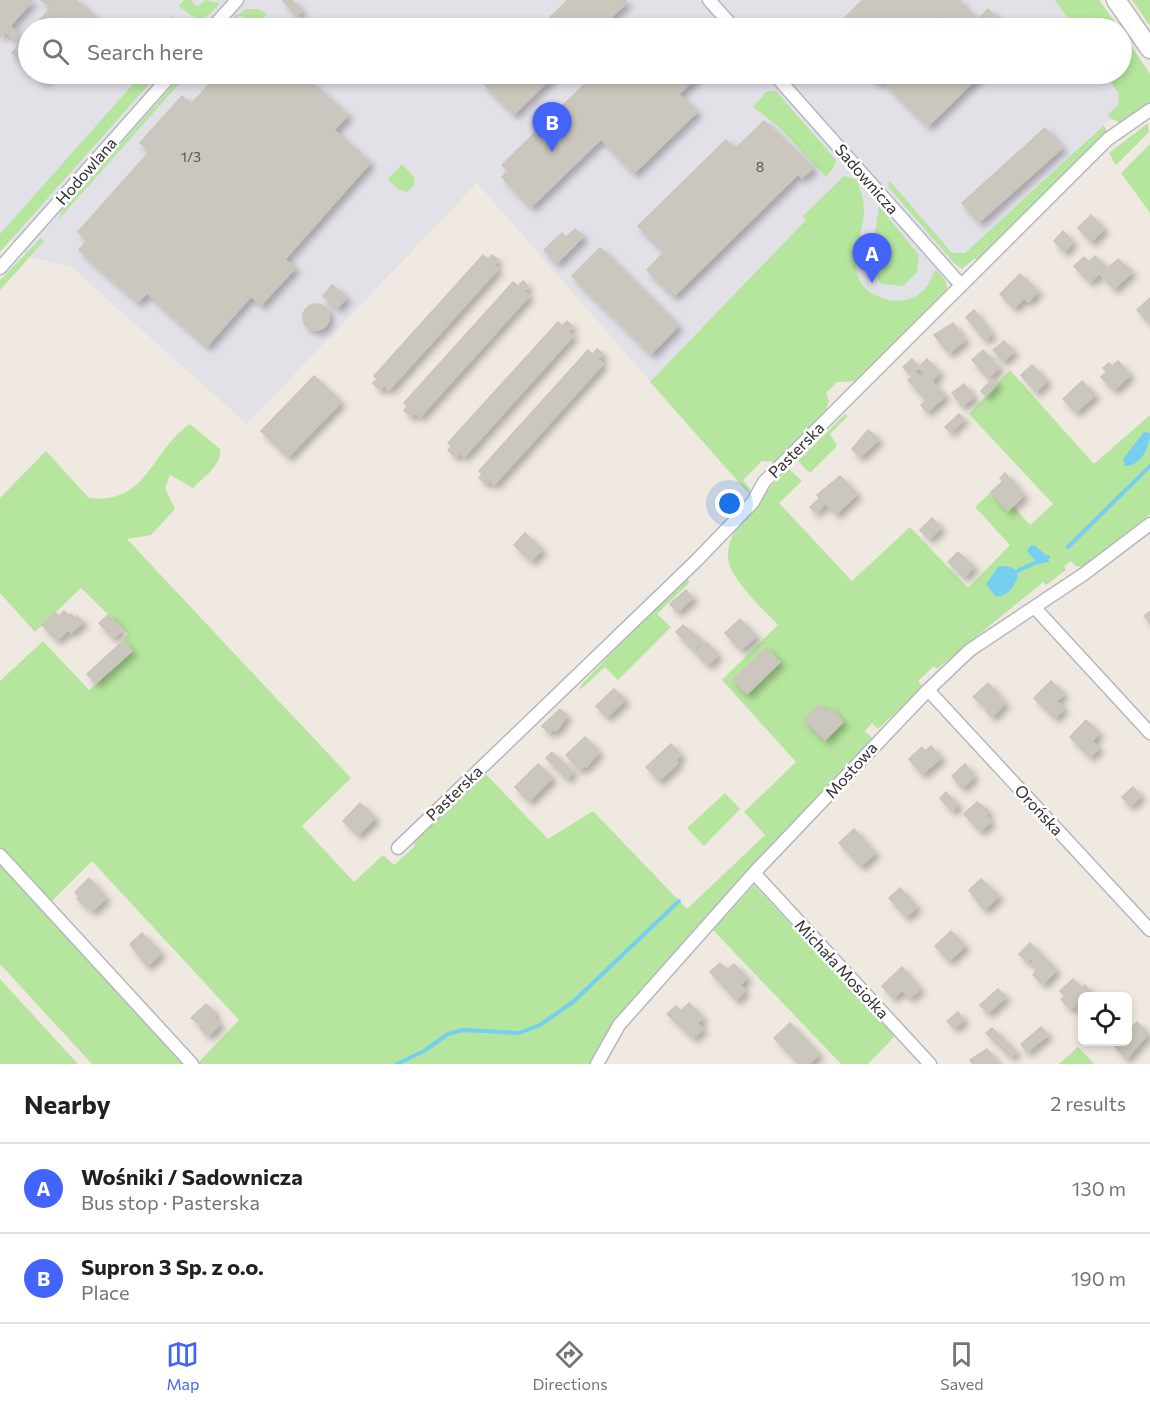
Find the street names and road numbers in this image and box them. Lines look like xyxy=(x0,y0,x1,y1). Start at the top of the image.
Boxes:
street label: Hodowlana xyxy=(51,133,120,208)
street label: Sadownicza xyxy=(832,140,903,218)
street label: Pasterska xyxy=(764,418,827,481)
street label: Mostowa xyxy=(821,738,881,802)
street label: Pasterska xyxy=(422,761,486,824)
street label: Orońska xyxy=(1011,780,1068,839)
street label: Michała Mosiołka xyxy=(792,915,893,1022)

